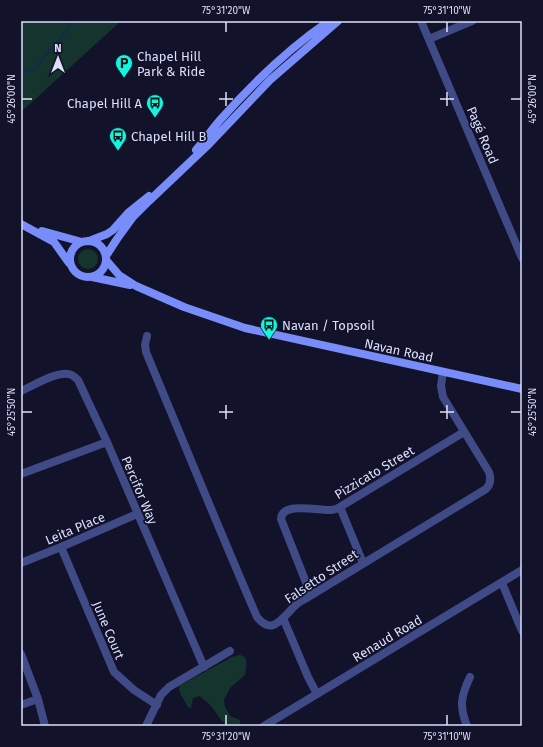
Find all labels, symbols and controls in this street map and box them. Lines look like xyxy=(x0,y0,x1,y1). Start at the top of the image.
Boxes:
text: 75°31'20"W xyxy=(202,5,251,17)
text: 75°31'10"W xyxy=(423,5,472,17)
north arrow xyxy=(38,38,78,78)
text: N xyxy=(54,42,62,55)
place label: Chapel Hill Park & Ride xyxy=(137,49,205,79)
parking icon: Chapel Hill Park & Ride xyxy=(114,53,134,78)
text: 45°26'00"N xyxy=(6,74,18,124)
text: 45°26'00"N xyxy=(527,74,539,124)
bus stop icon: Chapel Hill A xyxy=(145,93,165,118)
place label: Chapel Hill A xyxy=(67,96,143,111)
street label: Pagé Road xyxy=(464,104,501,166)
bus stop icon: Chapel Hill B xyxy=(108,126,128,151)
place label: Chapel Hill B xyxy=(131,129,206,144)
bus stop icon: Navan / Topsoil xyxy=(259,315,279,340)
place label: Navan / Topsoil xyxy=(282,318,375,333)
street label: Navan Road xyxy=(363,336,435,365)
text: 45°25'50"N xyxy=(6,388,18,436)
text: 45°25'50"N xyxy=(527,388,539,436)
street label: Pizzicato Street xyxy=(332,443,417,502)
street label: Percifor Way xyxy=(118,454,161,527)
street label: Leita Place xyxy=(43,509,107,548)
street label: Falsetto Street xyxy=(282,546,361,606)
street label: June Court xyxy=(90,599,128,662)
street label: Renaud Road xyxy=(350,612,425,665)
text: 75°31'20"W xyxy=(202,731,251,743)
text: 75°31'10"W xyxy=(423,731,472,743)

